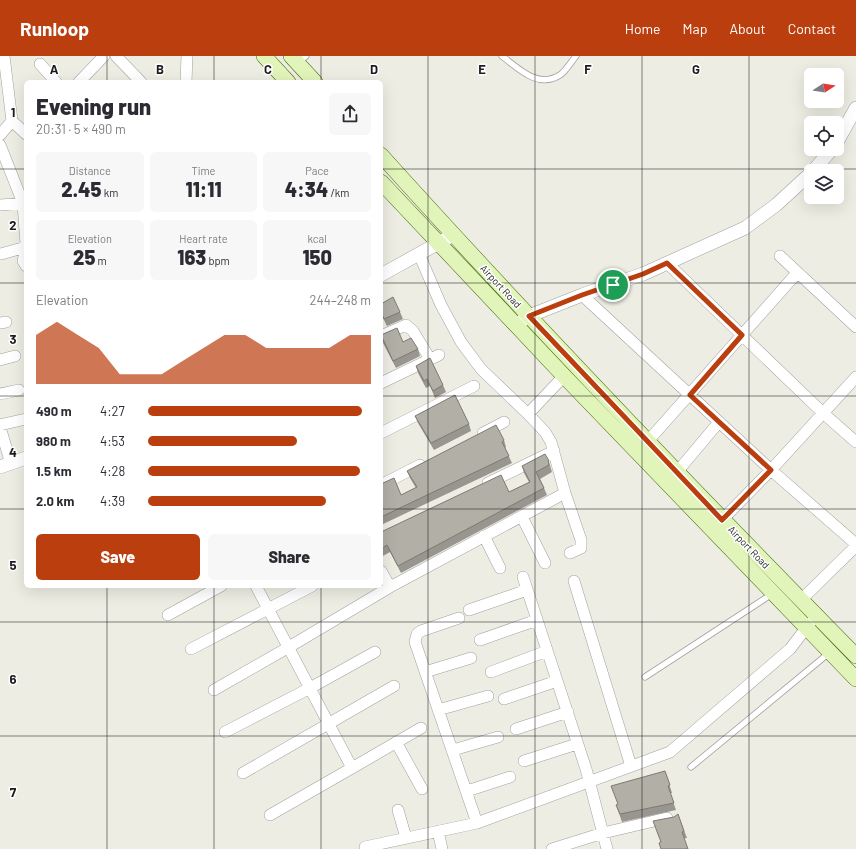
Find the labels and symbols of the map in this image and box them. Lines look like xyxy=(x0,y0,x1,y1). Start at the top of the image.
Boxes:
text: A xyxy=(50,61,59,77)
text: B xyxy=(156,61,164,77)
text: C xyxy=(264,61,272,77)
text: D xyxy=(370,61,378,77)
text: E xyxy=(478,61,486,77)
text: F xyxy=(584,61,592,77)
text: G xyxy=(692,61,700,77)
north arrow xyxy=(804,68,844,108)
text: 1 xyxy=(11,104,15,120)
text: 2 xyxy=(9,217,17,233)
street label: Airport Road xyxy=(478,262,524,310)
pin xyxy=(596,268,630,302)
text: 3 xyxy=(9,331,17,347)
text: 4 xyxy=(9,444,17,460)
street label: Airport Road xyxy=(726,523,772,571)
text: 5 xyxy=(9,557,17,573)
text: 6 xyxy=(10,671,17,687)
text: 7 xyxy=(10,784,17,800)

